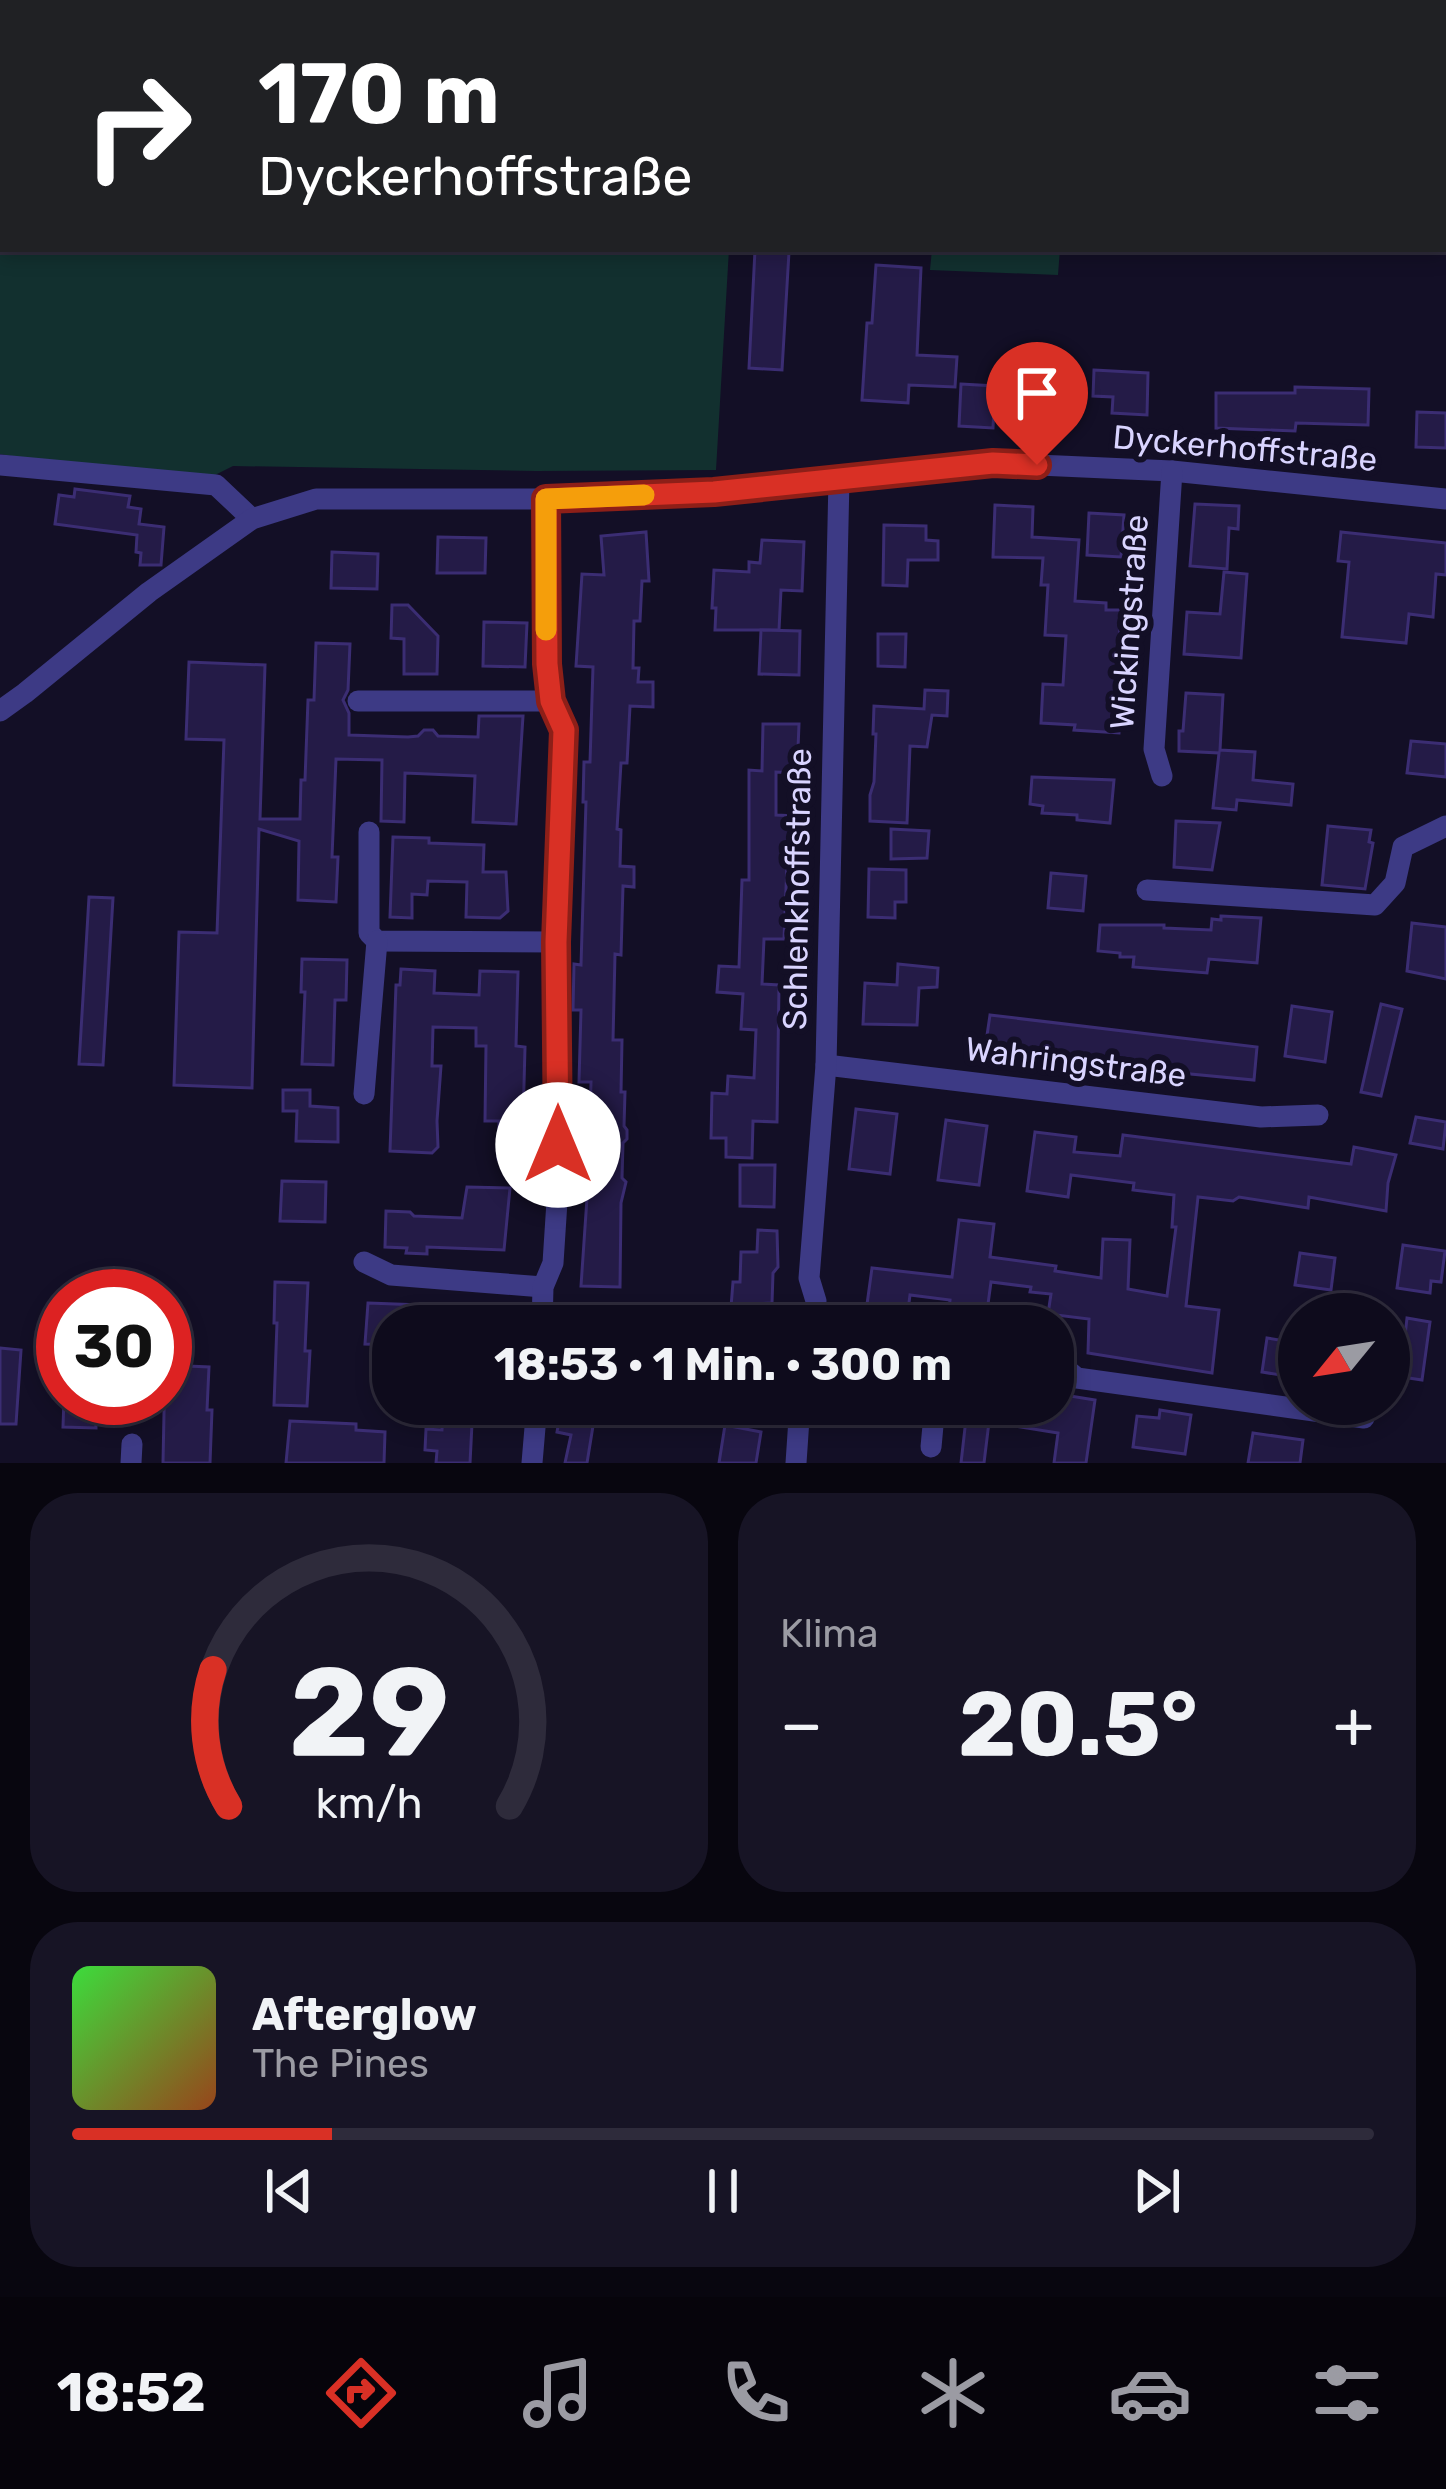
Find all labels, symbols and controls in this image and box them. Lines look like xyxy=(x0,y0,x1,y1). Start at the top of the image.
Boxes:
text: 170 m xyxy=(258,44,500,144)
icon: right xyxy=(60,48,216,204)
text: Dyckerhoffstraße xyxy=(258,145,693,209)
pin xyxy=(986,342,1088,465)
icon: arrive xyxy=(1004,360,1070,426)
street label: Dyckerhoffstraße xyxy=(1111,417,1379,479)
street label: Wickingstraße xyxy=(1102,513,1156,731)
street label: Schlenkhoffstraße xyxy=(775,748,819,1030)
street label: Wahringstraße xyxy=(963,1029,1189,1095)
position arrow xyxy=(495,1082,621,1208)
speed limit sign: 30 xyxy=(36,1269,192,1425)
north arrow xyxy=(1278,1293,1410,1425)
map controls xyxy=(1278,1293,1410,1425)
text: 18:53 · 1 Min. · 300 m xyxy=(494,1338,952,1391)
text: Klima xyxy=(780,1611,879,1657)
text: 29 xyxy=(288,1638,450,1786)
text: 20.5° xyxy=(958,1671,1198,1778)
text: − xyxy=(780,1685,823,1764)
text: + xyxy=(1333,1685,1374,1764)
text: km/h xyxy=(315,1777,423,1828)
text: Afterglow xyxy=(252,1988,477,2041)
text: The Pines xyxy=(252,2041,429,2087)
icon: previous xyxy=(256,2158,322,2224)
icon: pause xyxy=(690,2158,756,2224)
icon: next xyxy=(1124,2158,1190,2224)
icon: directions xyxy=(319,2351,403,2435)
icon: music xyxy=(516,2351,600,2435)
icon: phone xyxy=(714,2351,798,2435)
icon: climate xyxy=(911,2351,995,2435)
icon: car xyxy=(1108,2351,1192,2435)
icon: filters xyxy=(1305,2351,1389,2435)
text: 18:52 xyxy=(57,2361,206,2425)

